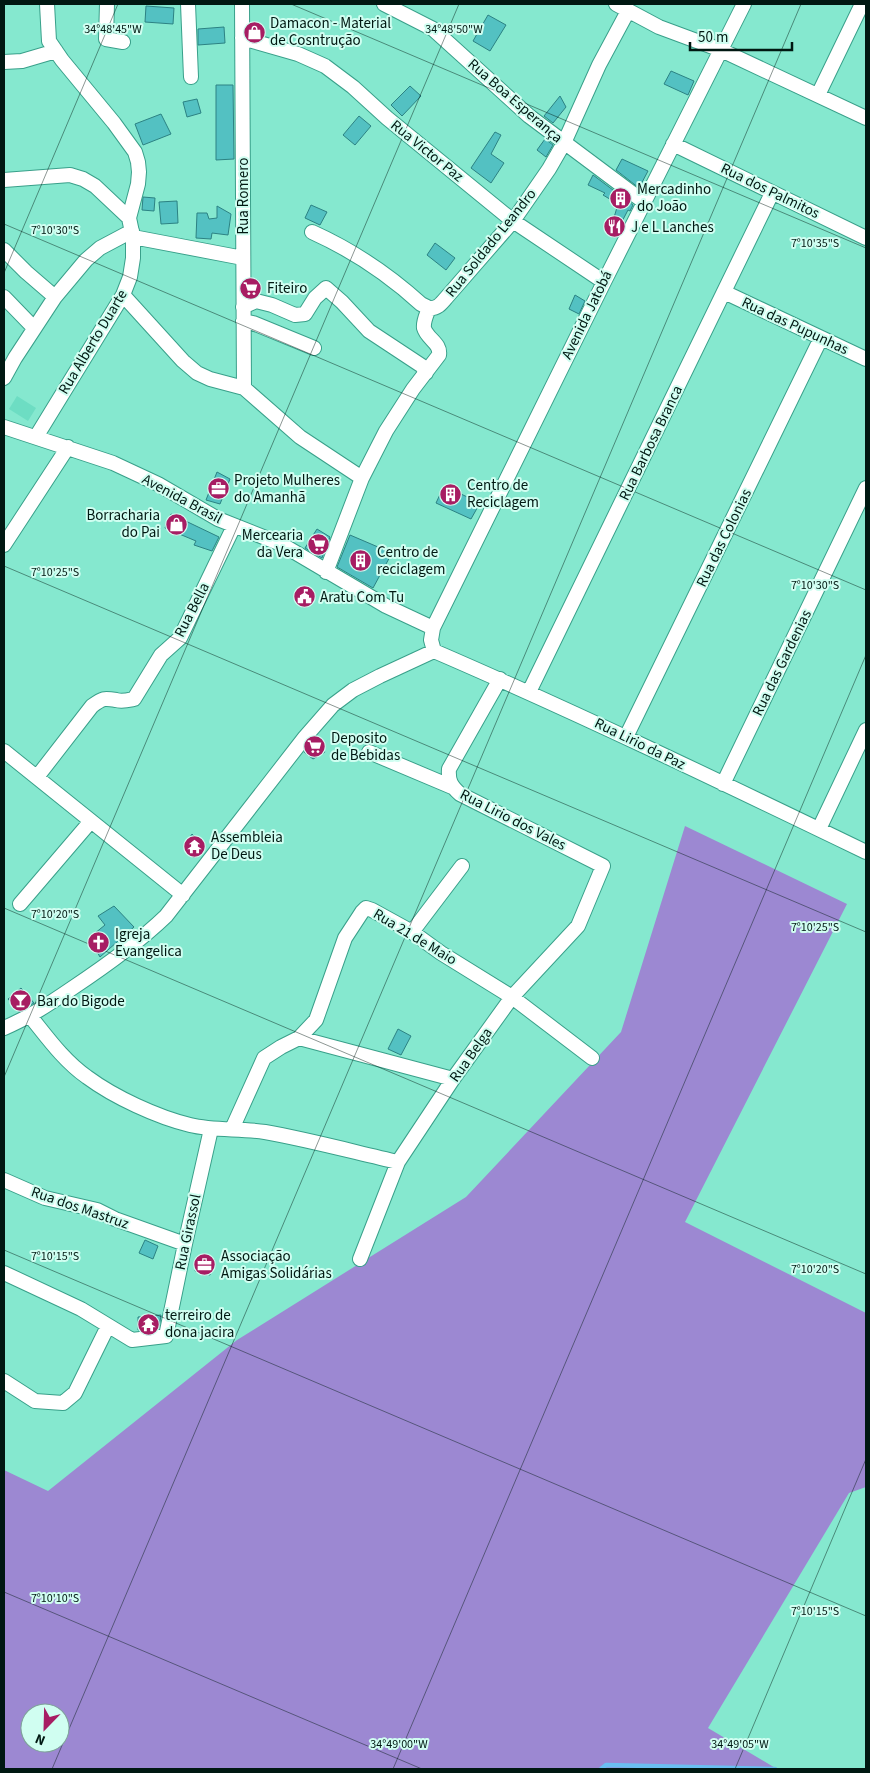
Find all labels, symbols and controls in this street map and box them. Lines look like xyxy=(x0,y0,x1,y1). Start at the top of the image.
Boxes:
place label: Damacon - Material de Cosntrução xyxy=(270,13,391,51)
shop icon: Damacon - Material de Cosntrução xyxy=(242,20,266,44)
scale bar xyxy=(690,20,792,52)
text: 34°48'45"W xyxy=(84,21,142,38)
text: 34°48'50"W xyxy=(425,21,483,38)
text: 50 m xyxy=(698,27,728,48)
street label: Rua Boa Esperança xyxy=(463,54,567,148)
street label: Rua Victor Paz xyxy=(386,115,468,187)
street label: Rua Romero xyxy=(233,158,254,234)
street label: Rua dos Palmitos xyxy=(717,158,823,224)
place label: Mercadinho do João xyxy=(637,179,711,217)
street label: Rua Soldado Leandro xyxy=(441,184,541,302)
building icon: Mercadinho do João xyxy=(609,186,633,210)
restaurant icon: J e L Lanches xyxy=(603,215,627,239)
place label: J e L Lanches xyxy=(631,217,714,238)
text: 7°10'30"S xyxy=(31,222,79,239)
text: 7°10'35"S xyxy=(791,235,839,252)
street label: Avenida Jatobá xyxy=(556,267,618,363)
supermarket icon: Fiteiro xyxy=(239,276,263,300)
place label: Fiteiro xyxy=(267,278,307,299)
street label: Rua Alberto Duarte xyxy=(53,286,133,398)
street label: Rua das Pupunhas xyxy=(738,292,852,360)
street label: Rua Barbosa Branca xyxy=(614,382,688,504)
street label: Avenida Brasil xyxy=(138,469,226,529)
place label: Projeto Mulheres do Amanhã xyxy=(234,470,340,508)
place label: Centro de Reciclagem xyxy=(467,475,539,513)
office icon: Projeto Mulheres do Amanhã xyxy=(206,477,230,501)
building icon: Centro de Reciclagem xyxy=(439,482,463,506)
street label: Rua das Colonias xyxy=(691,485,757,591)
place label: Borracharia do Pai xyxy=(86,505,160,543)
shop icon: Borracharia do Pai xyxy=(164,512,188,536)
place label: Mercearia da Vera xyxy=(242,525,303,563)
supermarket icon: Mercearia da Vera xyxy=(307,532,331,556)
place label: Centro de reciclagem xyxy=(377,542,445,580)
building icon: Centro de reciclagem xyxy=(349,549,373,573)
text: 7°10'25"S xyxy=(31,564,79,581)
text: 7°10'30"S xyxy=(791,577,839,594)
street label: Rua Bella xyxy=(169,579,215,641)
public building icon: Aratu Com Tu xyxy=(292,585,316,609)
place label: Aratu Com Tu xyxy=(320,587,404,608)
street label: Rua das Gardenias xyxy=(747,606,817,720)
street label: Rua Lirio da Paz xyxy=(591,713,689,775)
place label: Deposito de Bebidas xyxy=(331,728,400,766)
supermarket icon: Deposito de Bebidas xyxy=(303,735,327,759)
street label: Rua Lirio dos Vales xyxy=(456,784,570,856)
place label: Assembleia De Deus xyxy=(211,827,283,865)
temple icon: Assembleia De Deus xyxy=(183,834,207,858)
street label: Rua 21 de Maio xyxy=(369,904,461,970)
text: 7°10'20"S xyxy=(31,906,79,923)
text: 7°10'25"S xyxy=(791,919,839,936)
place label: Igreja Evangelica xyxy=(115,924,182,962)
church icon: Igreja Evangelica xyxy=(87,931,111,955)
bar icon: Bar do Bigode xyxy=(9,989,33,1013)
place label: Bar do Bigode xyxy=(37,991,125,1012)
street label: Rua Belga xyxy=(445,1023,497,1087)
street label: Rua dos Mastruz xyxy=(28,1181,132,1235)
street label: Rua Girassol xyxy=(170,1192,206,1272)
place label: Associação Amigas Solidárias xyxy=(221,1246,332,1284)
text: 7°10'15"S xyxy=(31,1248,79,1265)
office icon: Associação Amigas Solidárias xyxy=(193,1253,217,1277)
text: 7°10'20"S xyxy=(791,1261,839,1278)
place label: terreiro de dona jacira xyxy=(165,1305,234,1343)
temple icon: terreiro de dona jacira xyxy=(137,1312,161,1336)
text: 7°10'10"S xyxy=(31,1590,79,1607)
text: 7°10'15"S xyxy=(791,1603,839,1620)
north arrow xyxy=(20,1703,70,1753)
text: N xyxy=(32,1728,49,1750)
text: 34°49'00"W xyxy=(370,1736,428,1753)
text: 34°49'05"W xyxy=(711,1736,769,1753)

